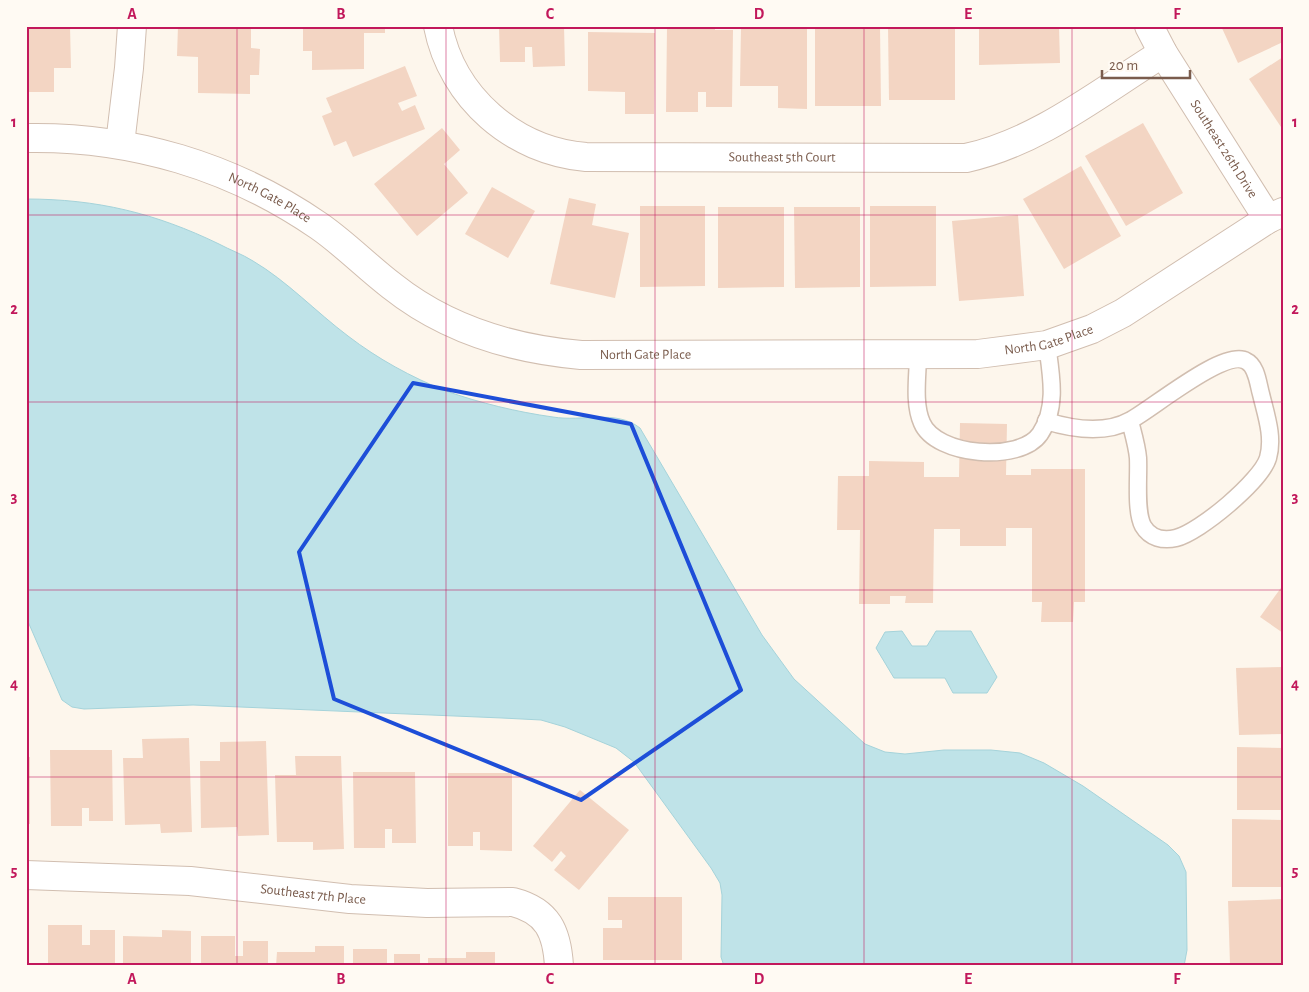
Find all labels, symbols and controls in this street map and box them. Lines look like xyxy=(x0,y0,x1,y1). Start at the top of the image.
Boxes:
text: A xyxy=(127,6,137,22)
text: B xyxy=(336,6,346,22)
text: C xyxy=(546,6,555,22)
text: D xyxy=(754,6,765,22)
text: E xyxy=(964,6,972,22)
text: F xyxy=(1173,6,1181,22)
scale bar xyxy=(1102,48,1189,80)
text: 20 m xyxy=(1109,58,1138,73)
street label: Southeast 26th Drive xyxy=(1188,97,1260,201)
text: 1 xyxy=(11,114,17,130)
text: 1 xyxy=(1292,114,1298,130)
street label: Southeast 5th Court xyxy=(729,150,836,165)
street label: North Gate Place xyxy=(226,170,314,226)
text: 2 xyxy=(10,301,18,317)
text: 2 xyxy=(1291,301,1299,317)
street label: North Gate Place xyxy=(1004,322,1095,357)
street label: North Gate Place xyxy=(600,348,691,362)
text: 3 xyxy=(11,489,18,505)
text: 3 xyxy=(1292,489,1299,505)
text: 4 xyxy=(10,676,18,692)
text: 4 xyxy=(1291,676,1299,692)
text: 5 xyxy=(11,863,18,879)
text: 5 xyxy=(1292,863,1299,879)
street label: Southeast 7th Place xyxy=(260,882,366,907)
text: A xyxy=(127,971,137,987)
text: B xyxy=(336,971,346,987)
text: C xyxy=(546,971,555,987)
text: D xyxy=(754,971,765,987)
text: E xyxy=(964,971,972,987)
text: F xyxy=(1173,971,1181,987)

